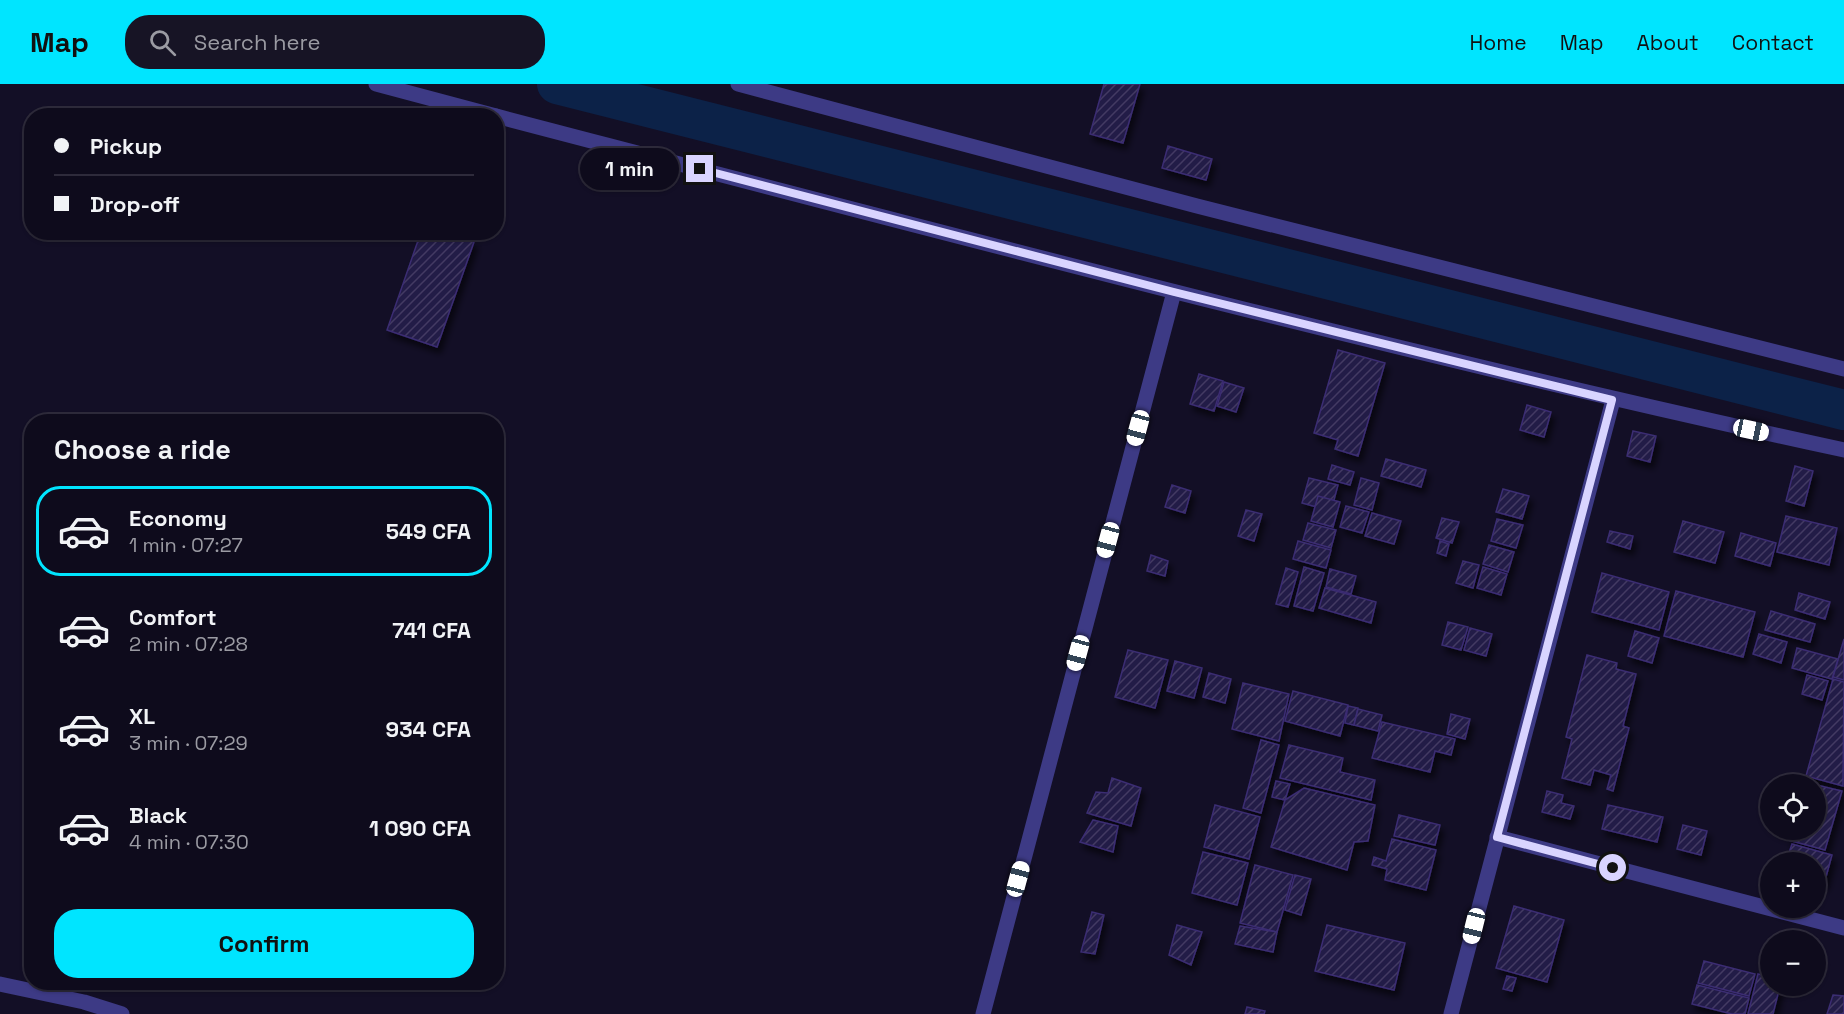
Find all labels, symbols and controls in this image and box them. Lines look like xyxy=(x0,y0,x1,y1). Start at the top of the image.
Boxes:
search box xyxy=(125,15,545,69)
text: Map xyxy=(30,24,89,60)
icon: search xyxy=(146,26,179,59)
text: Search here xyxy=(194,28,321,56)
text: Home xyxy=(1469,29,1527,56)
text: Map xyxy=(1560,29,1604,56)
text: About xyxy=(1637,29,1699,56)
text: Contact xyxy=(1732,29,1814,56)
text: Pickup xyxy=(90,132,162,160)
callout: 1 min xyxy=(580,148,679,190)
route end xyxy=(686,155,713,182)
text: 1 min xyxy=(605,156,654,182)
text: Drop-off xyxy=(90,190,180,218)
car xyxy=(1125,408,1151,448)
car xyxy=(1732,417,1770,443)
text: Choose a ride xyxy=(54,432,231,467)
icon: car xyxy=(57,504,111,558)
text: Economy xyxy=(129,504,227,532)
text: 549 CFA xyxy=(386,517,471,545)
car xyxy=(1095,520,1121,560)
text: 1 min · 07:27 xyxy=(129,532,243,558)
icon: car xyxy=(57,603,111,657)
text: Comfort xyxy=(129,603,217,631)
text: 741 CFA xyxy=(392,616,471,644)
text: 2 min · 07:28 xyxy=(129,631,248,657)
car xyxy=(1065,633,1091,673)
icon: car xyxy=(57,702,111,756)
text: XL xyxy=(129,702,155,730)
text: 934 CFA xyxy=(386,715,471,743)
text: 3 min · 07:29 xyxy=(129,730,248,756)
map controls xyxy=(1760,774,1826,996)
button: locate xyxy=(1760,774,1826,840)
icon: car xyxy=(57,801,111,855)
text: Black xyxy=(129,801,187,829)
text: 1 090 CFA xyxy=(369,814,471,842)
text: 4 min · 07:30 xyxy=(129,829,249,855)
button: + xyxy=(1760,852,1826,918)
route start xyxy=(1599,854,1626,881)
car xyxy=(1005,859,1031,899)
car xyxy=(1461,906,1487,946)
button: Confirm xyxy=(54,909,474,978)
button: − xyxy=(1760,930,1826,996)

